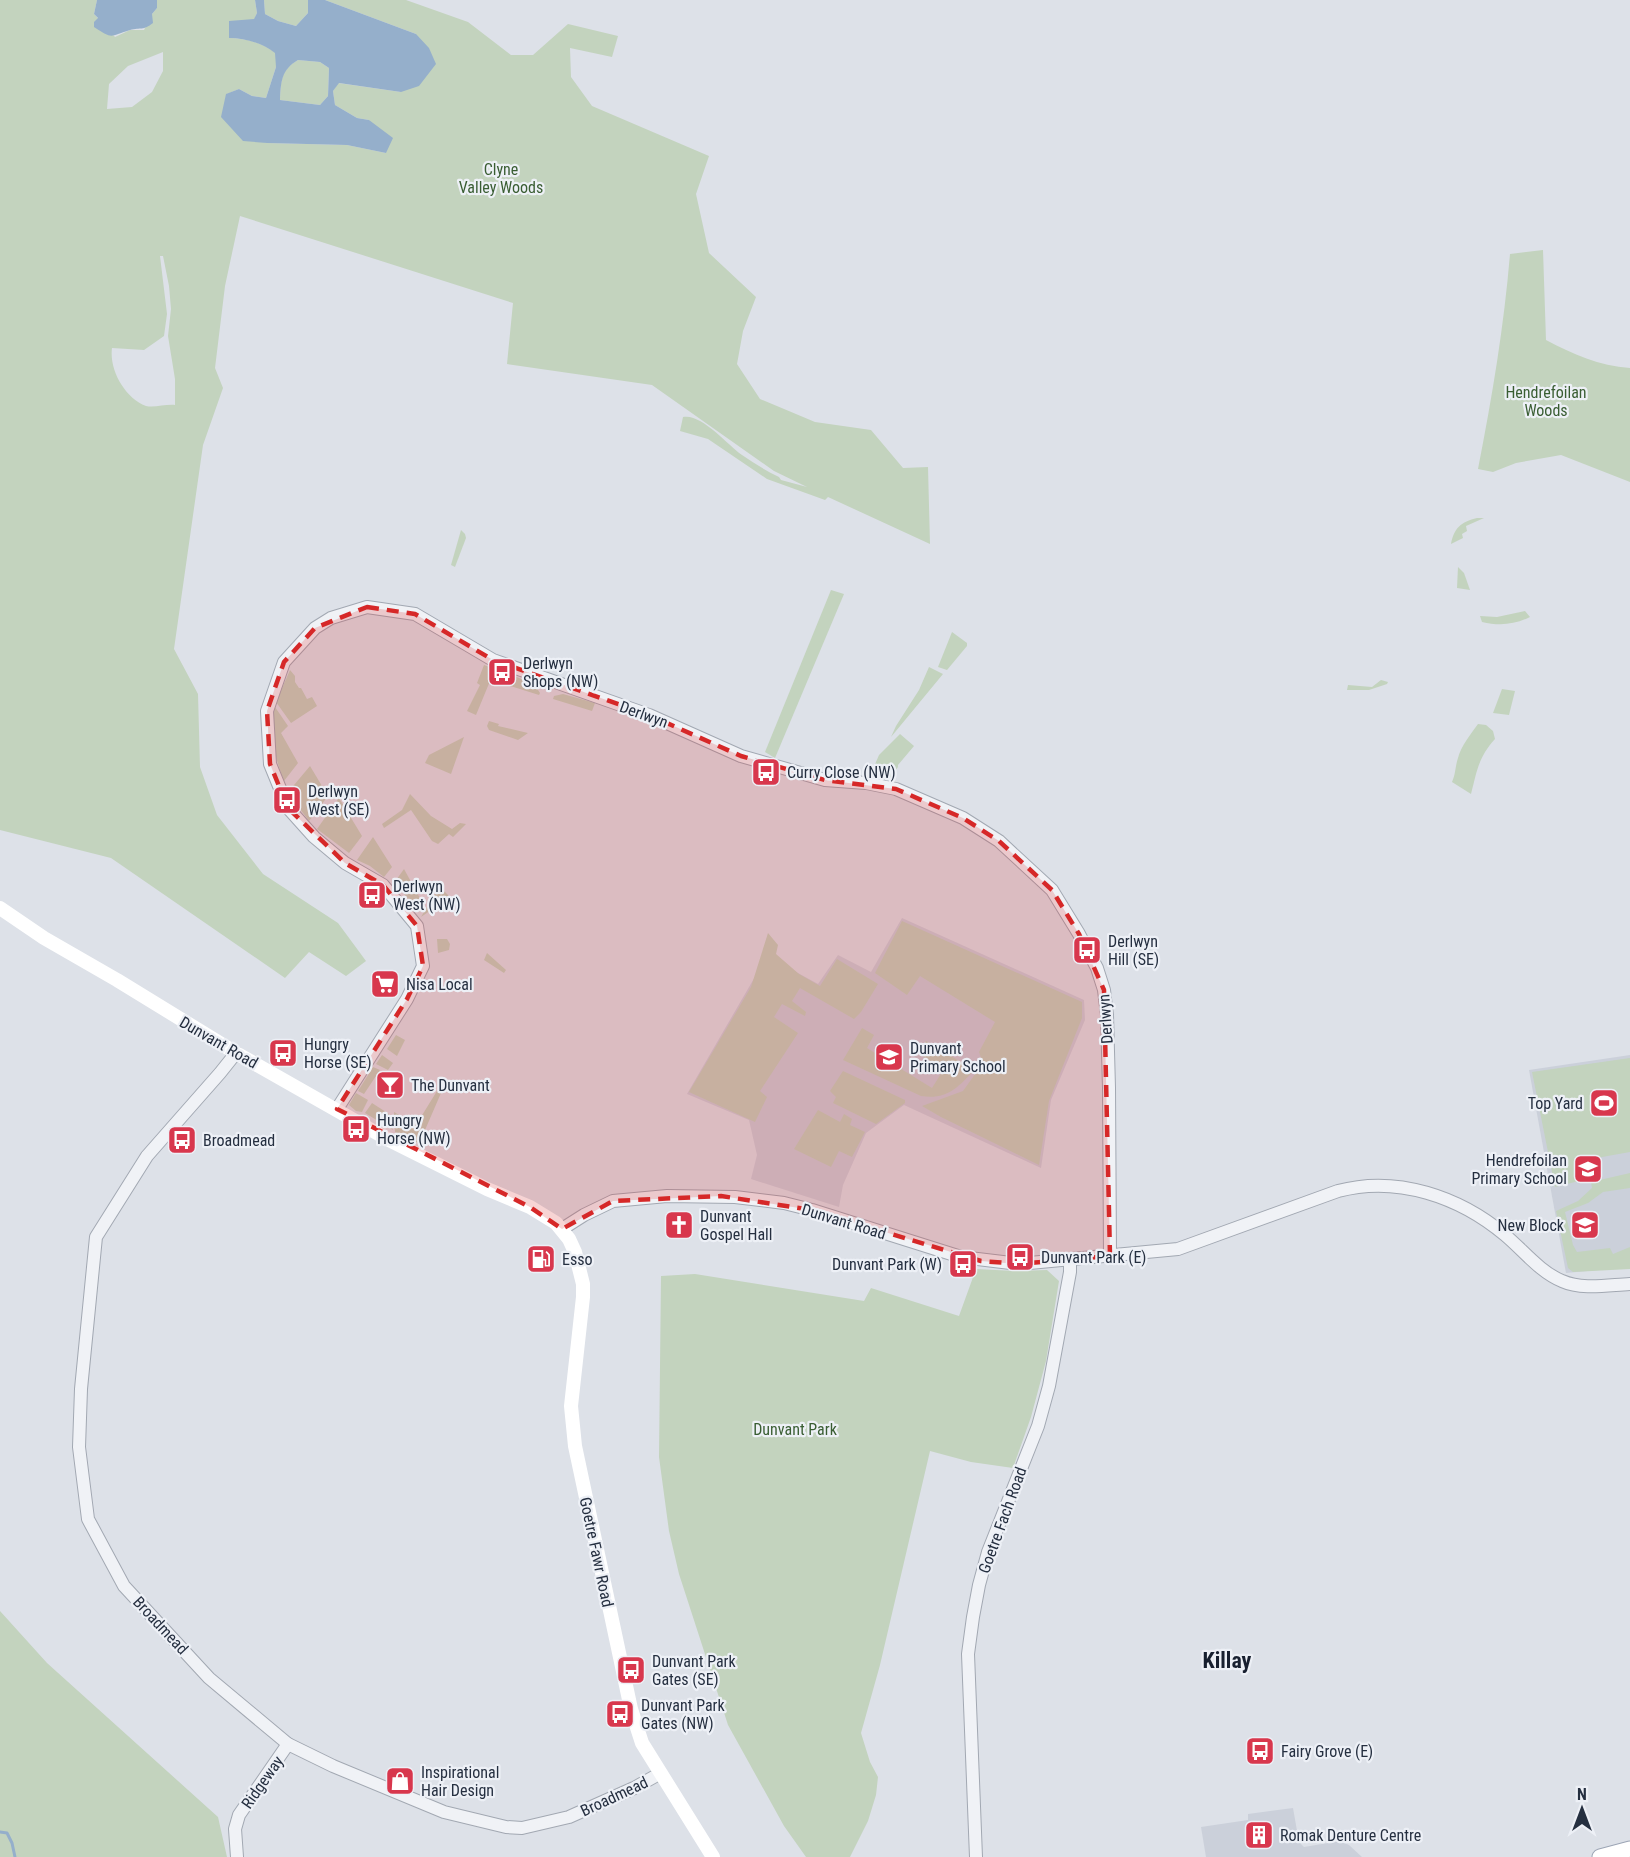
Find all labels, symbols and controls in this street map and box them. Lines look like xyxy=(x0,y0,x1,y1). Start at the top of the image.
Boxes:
park label: Clyne Valley Woods xyxy=(459,160,543,197)
park label: Hendrefoilan Woods xyxy=(1505,383,1587,420)
place label: Derlwyn Shops (NW) xyxy=(523,654,598,691)
bus stop icon: Derlwyn Shops (NW) xyxy=(486,656,518,688)
street label: Derlwyn xyxy=(617,697,671,732)
bus stop icon: Curry Close (NW) xyxy=(750,756,782,788)
place label: Curry Close (NW) xyxy=(787,763,896,782)
place label: Derlwyn West (SE) xyxy=(308,782,370,819)
bus stop icon: Derlwyn West (SE) xyxy=(271,784,303,816)
place label: Derlwyn West (NW) xyxy=(393,877,461,914)
bus stop icon: Derlwyn West (NW) xyxy=(356,879,388,911)
place label: Derlwyn Hill (SE) xyxy=(1108,932,1159,969)
bus stop icon: Derlwyn Hill (SE) xyxy=(1071,934,1103,966)
supermarket icon: Nisa Local xyxy=(369,968,401,1000)
place label: Nisa Local xyxy=(406,975,473,994)
street label: Derlwyn xyxy=(1094,993,1117,1045)
street label: Dunvant Road xyxy=(176,1012,261,1072)
place label: Hungry Horse (SE) xyxy=(304,1035,372,1072)
bus stop icon: Hungry Horse (SE) xyxy=(267,1037,299,1069)
place label: Dunvant Primary School xyxy=(910,1039,1006,1076)
school or university icon: Dunvant Primary School xyxy=(873,1041,905,1073)
bar icon: The Dunvant xyxy=(374,1069,406,1101)
place label: The Dunvant xyxy=(411,1076,490,1095)
sports icon: Top Yard xyxy=(1588,1087,1620,1119)
place label: Top Yard xyxy=(1528,1094,1583,1113)
place label: Hungry Horse (NW) xyxy=(377,1111,451,1148)
bus stop icon: Hungry Horse (NW) xyxy=(340,1113,372,1145)
bus stop icon: Broadmead xyxy=(166,1124,198,1156)
place label: Broadmead xyxy=(203,1131,275,1150)
place label: Hendrefoilan Primary School xyxy=(1471,1151,1567,1188)
school or university icon: Hendrefoilan Primary School xyxy=(1572,1153,1604,1185)
street label: Dunvant Road xyxy=(799,1200,888,1243)
place label: Dunvant Gospel Hall xyxy=(700,1207,772,1244)
church icon: Dunvant Gospel Hall xyxy=(663,1209,695,1241)
school or university icon: New Block xyxy=(1569,1209,1601,1241)
place label: New Block xyxy=(1497,1216,1565,1235)
bus stop icon: Dunvant Park (E) xyxy=(1004,1241,1036,1273)
fuel station icon: Esso xyxy=(525,1243,557,1275)
bus stop icon: Dunvant Park (W) xyxy=(947,1248,979,1280)
place label: Dunvant Park (E) xyxy=(1041,1248,1146,1267)
place label: Esso xyxy=(562,1250,593,1269)
place label: Dunvant Park (W) xyxy=(832,1255,942,1274)
park label: Dunvant Park xyxy=(753,1420,838,1439)
street label: Goetre Fach Road xyxy=(974,1464,1030,1576)
street label: Goetre Fawr Road xyxy=(576,1495,617,1609)
street label: Broadmead xyxy=(129,1592,192,1658)
district label: Killay xyxy=(1203,1648,1252,1673)
place label: Dunvant Park Gates (SE) xyxy=(652,1652,736,1689)
bus stop icon: Dunvant Park Gates (SE) xyxy=(615,1654,647,1686)
place label: Dunvant Park Gates (NW) xyxy=(641,1696,725,1733)
bus stop icon: Dunvant Park Gates (NW) xyxy=(604,1698,636,1730)
bus stop icon: Fairy Grove (E) xyxy=(1244,1735,1276,1767)
place label: Fairy Grove (E) xyxy=(1281,1742,1373,1761)
street label: Ridgeway xyxy=(237,1752,288,1812)
place label: Inspirational Hair Design xyxy=(421,1763,499,1800)
shop icon: Inspirational Hair Design xyxy=(384,1765,416,1797)
street label: Broadmead xyxy=(577,1773,651,1820)
north arrow xyxy=(1552,1779,1612,1839)
text: N xyxy=(1577,1785,1587,1804)
building icon: Romak Denture Centre xyxy=(1243,1819,1275,1851)
place label: Romak Denture Centre xyxy=(1280,1826,1421,1845)

